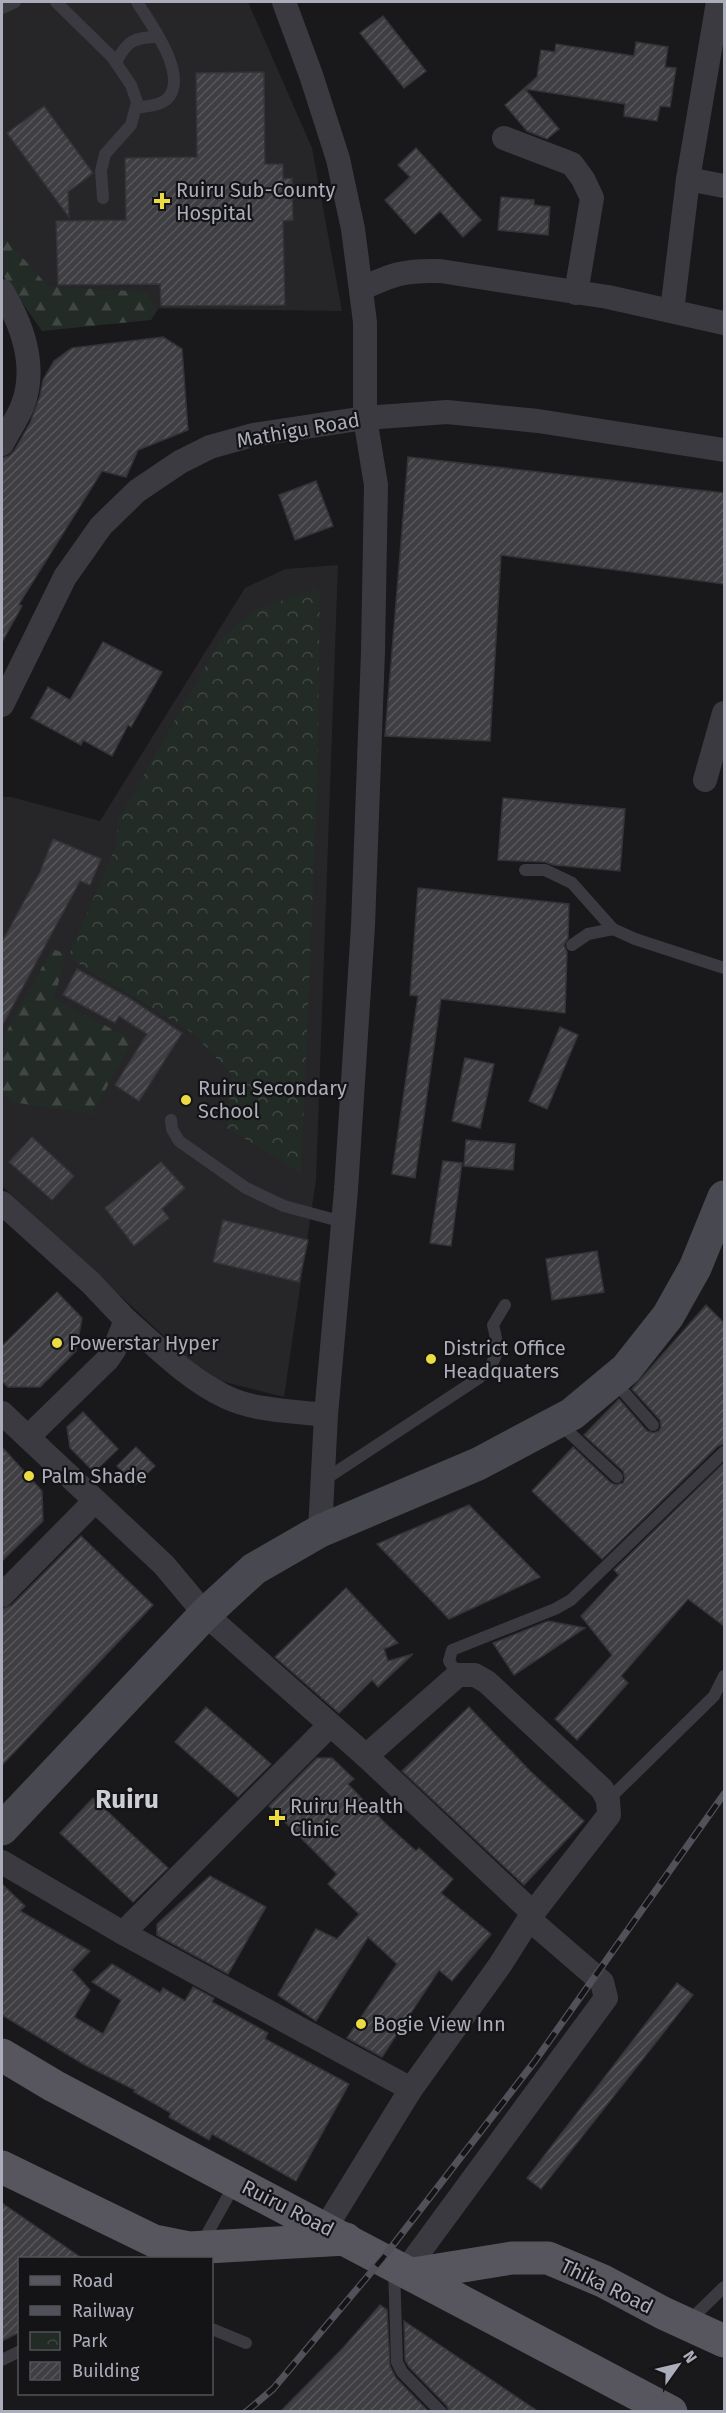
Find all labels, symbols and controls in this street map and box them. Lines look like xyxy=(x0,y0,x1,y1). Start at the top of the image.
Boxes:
place label: Ruiru Sub-County Hospital xyxy=(176,178,335,225)
marker: Ruiru Sub-County Hospital xyxy=(153,192,171,210)
street label: Mathigu Road xyxy=(235,407,361,453)
place label: Ruiru Secondary School xyxy=(198,1076,347,1123)
marker: Ruiru Secondary School xyxy=(179,1093,193,1107)
place label: Powerstar Hyper xyxy=(69,1331,219,1355)
marker: Powerstar Hyper xyxy=(50,1336,64,1350)
place label: District Office Headquaters xyxy=(443,1336,566,1383)
marker: District Office Headquaters xyxy=(424,1352,438,1366)
place label: Palm Shade xyxy=(41,1464,147,1488)
marker: Palm Shade xyxy=(22,1469,36,1483)
district label: Ruiru xyxy=(95,1784,159,1815)
place label: Ruiru Health Clinic xyxy=(290,1794,404,1841)
marker: Ruiru Health Clinic xyxy=(268,1809,286,1827)
place label: Bogie View Inn xyxy=(373,2012,506,2036)
marker: Bogie View Inn xyxy=(354,2017,368,2031)
street label: Ruiru Road xyxy=(238,2175,338,2241)
street label: Thika Road xyxy=(557,2253,657,2319)
legend xyxy=(18,2257,213,2395)
text: Road xyxy=(72,2270,114,2292)
text: Railway xyxy=(72,2300,134,2322)
text: Park xyxy=(72,2330,108,2352)
north arrow xyxy=(648,2335,708,2395)
text: N xyxy=(679,2347,701,2367)
text: Building xyxy=(72,2360,140,2382)

